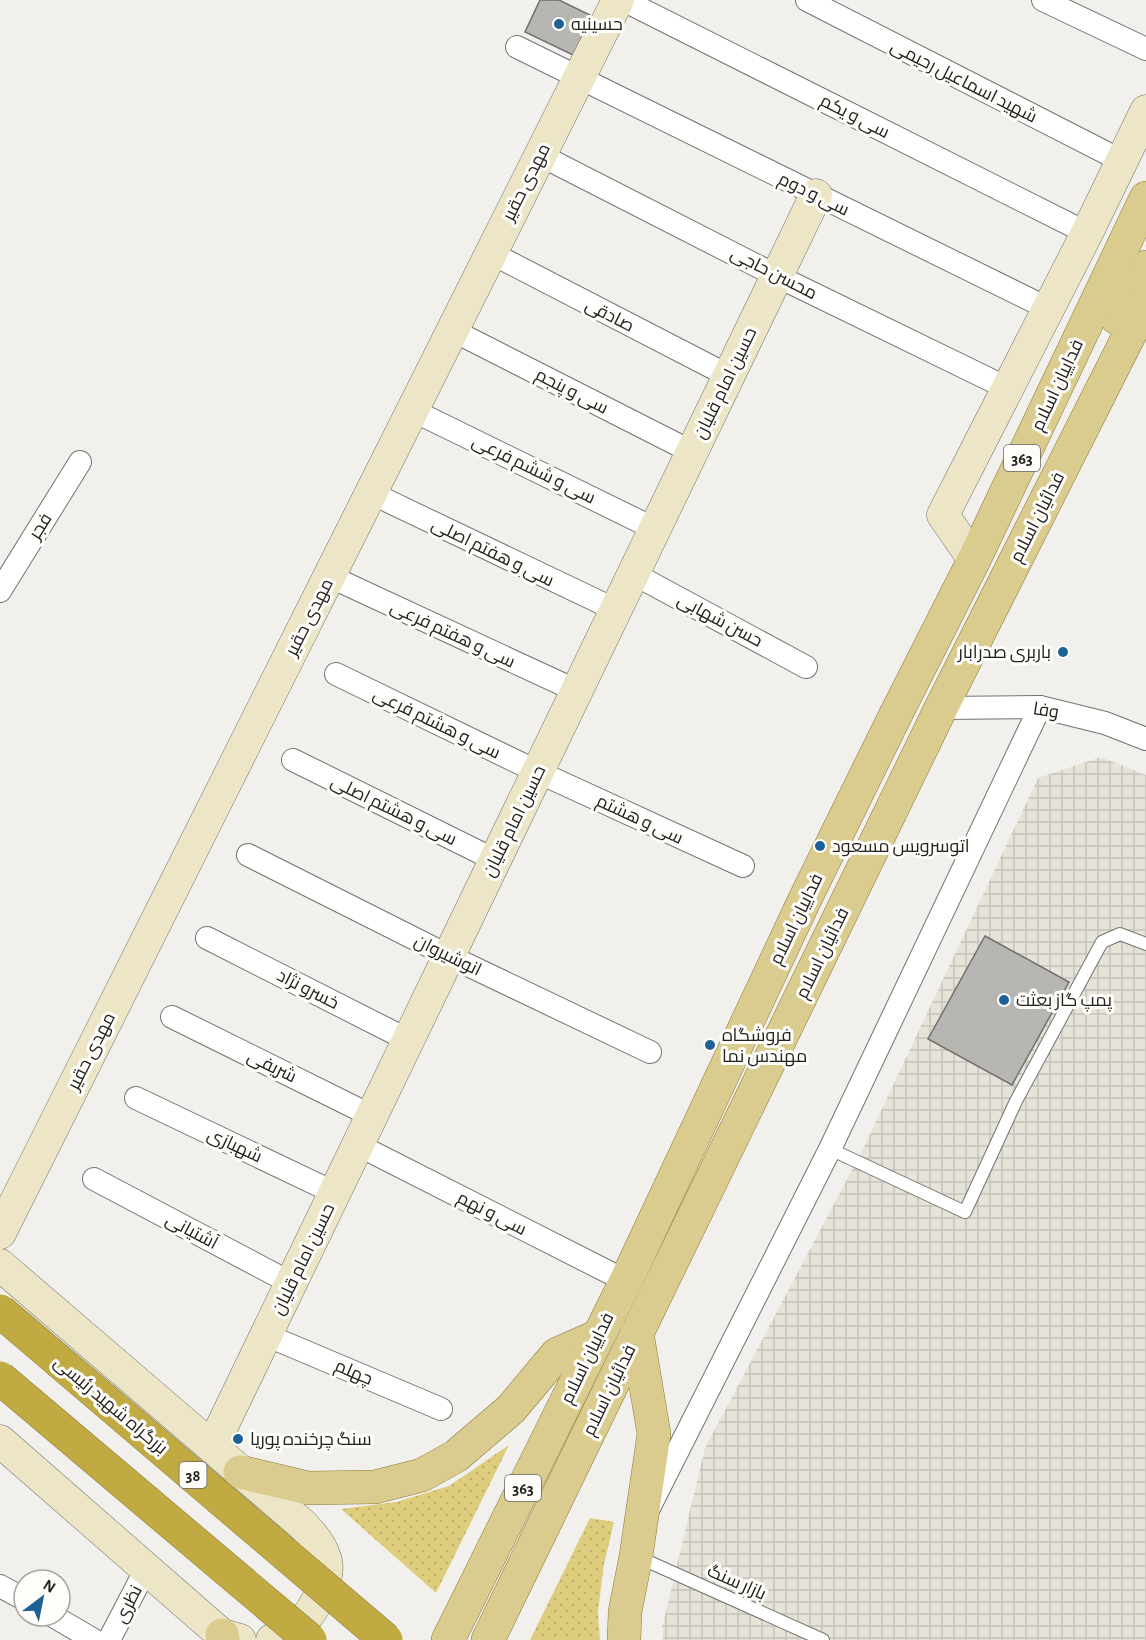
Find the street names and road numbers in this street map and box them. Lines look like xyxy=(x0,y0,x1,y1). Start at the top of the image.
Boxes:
street label: شهید اسماعیل رحیمی xyxy=(887,36,1040,127)
street label: سی و یکم xyxy=(816,92,892,144)
street label: مهدی حقیر xyxy=(499,141,555,225)
street label: سی و دوم xyxy=(774,170,852,222)
street label: محسن حاجی xyxy=(727,244,820,304)
street label: صادقی xyxy=(582,296,637,337)
street label: حسین امام قلیان xyxy=(691,325,762,443)
street label: فداییان اسلام xyxy=(1029,337,1089,435)
street label: سی و پنجم xyxy=(531,366,611,420)
street label: سی و ششم فرعی xyxy=(468,431,598,509)
road number: 363 xyxy=(1004,445,1040,471)
street label: فدائیان اسلام xyxy=(1007,469,1070,566)
street label: فجر xyxy=(25,510,57,544)
street label: سی و هفتم اصلی xyxy=(428,516,557,592)
street label: مهدی حقیر xyxy=(282,576,338,660)
street label: حسن شهابی xyxy=(674,590,766,652)
street label: سی و هفتم فرعی xyxy=(387,598,518,673)
street label: سی و هشتم فرعی xyxy=(369,684,504,764)
street label: وفا xyxy=(1031,700,1060,723)
street label: حسین امام قلیان xyxy=(480,763,551,881)
street label: سی و هشتم اصلی xyxy=(327,772,460,851)
street label: سی و هشتم xyxy=(593,791,686,850)
street label: فداییان اسلام xyxy=(767,871,828,969)
street label: فدائیان اسلام xyxy=(793,905,854,1003)
street label: انوشیروان xyxy=(411,931,484,981)
street label: خسرو نژاد xyxy=(273,966,342,1014)
street label: مهدی حقیر xyxy=(64,1010,120,1094)
street label: شریفی xyxy=(244,1046,299,1087)
street label: شهبازی xyxy=(204,1125,265,1167)
street label: سی و نهم xyxy=(453,1189,529,1241)
street label: حسین امام قلیان xyxy=(269,1201,340,1319)
street label: آشتیانی xyxy=(162,1209,222,1254)
street label: فداییان اسلام xyxy=(558,1310,619,1408)
street label: فدائیان اسلام xyxy=(580,1342,641,1440)
street label: بزرگراه شهید رئیسی xyxy=(50,1353,171,1459)
street label: چهلم xyxy=(331,1357,375,1391)
road number: 38 xyxy=(180,1462,206,1488)
road number: 363 xyxy=(505,1475,541,1501)
street label: بازار سنگ xyxy=(704,1562,769,1605)
street label: نظری xyxy=(112,1583,147,1627)

